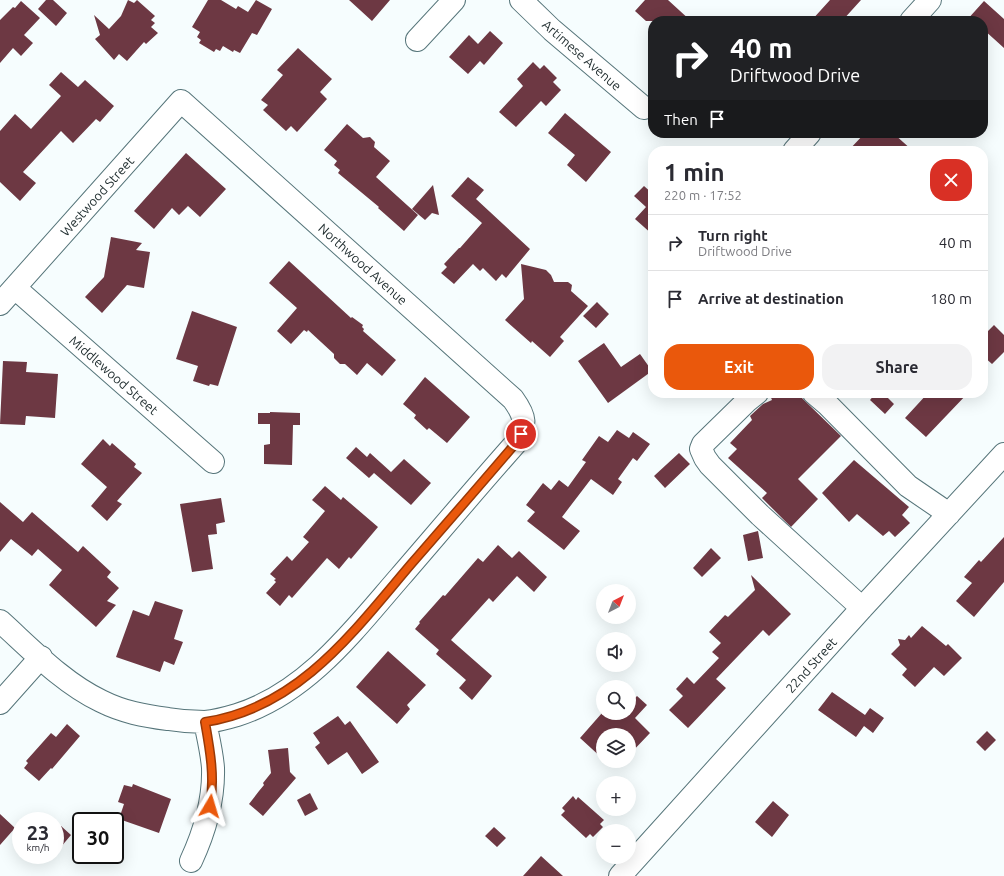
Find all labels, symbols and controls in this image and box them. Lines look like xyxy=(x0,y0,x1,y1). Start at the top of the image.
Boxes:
street label: Artimese Avenue xyxy=(540,17,624,93)
icon: right xyxy=(664,32,716,84)
text: 40 m xyxy=(730,32,792,63)
text: Driftwood Drive xyxy=(730,65,860,85)
icon: arrive xyxy=(706,108,728,130)
text: Then xyxy=(664,111,698,128)
street label: Westwood Street xyxy=(58,153,136,239)
text: 1 min xyxy=(664,159,725,186)
button: close xyxy=(930,159,972,201)
text: 220 m · 17:52 xyxy=(664,188,742,202)
street label: Northwood Avenue xyxy=(316,221,410,307)
text: Turn right xyxy=(698,227,768,244)
icon: right xyxy=(664,232,686,254)
text: 40 m xyxy=(939,234,972,251)
text: Driftwood Drive xyxy=(698,244,792,258)
icon: arrive xyxy=(664,288,686,310)
text: Arrive at destination xyxy=(698,290,844,307)
text: 180 m xyxy=(930,290,972,307)
street label: Middlewood Street xyxy=(67,333,161,417)
button: Exit xyxy=(664,344,814,390)
button: Share xyxy=(822,344,972,390)
pin xyxy=(504,417,538,451)
icon: arrive xyxy=(510,423,532,445)
north arrow xyxy=(596,584,636,624)
map controls xyxy=(596,584,636,864)
button: sound xyxy=(596,632,636,672)
street label: 22nd Street xyxy=(783,635,839,695)
button: search xyxy=(596,680,636,720)
button: layers xyxy=(596,728,636,768)
button: + xyxy=(596,776,636,816)
position arrow xyxy=(189,785,231,827)
speed limit sign: 30 xyxy=(72,812,124,864)
text: 23 xyxy=(27,821,49,844)
button: − xyxy=(596,824,636,864)
text: km/h xyxy=(26,842,50,853)

